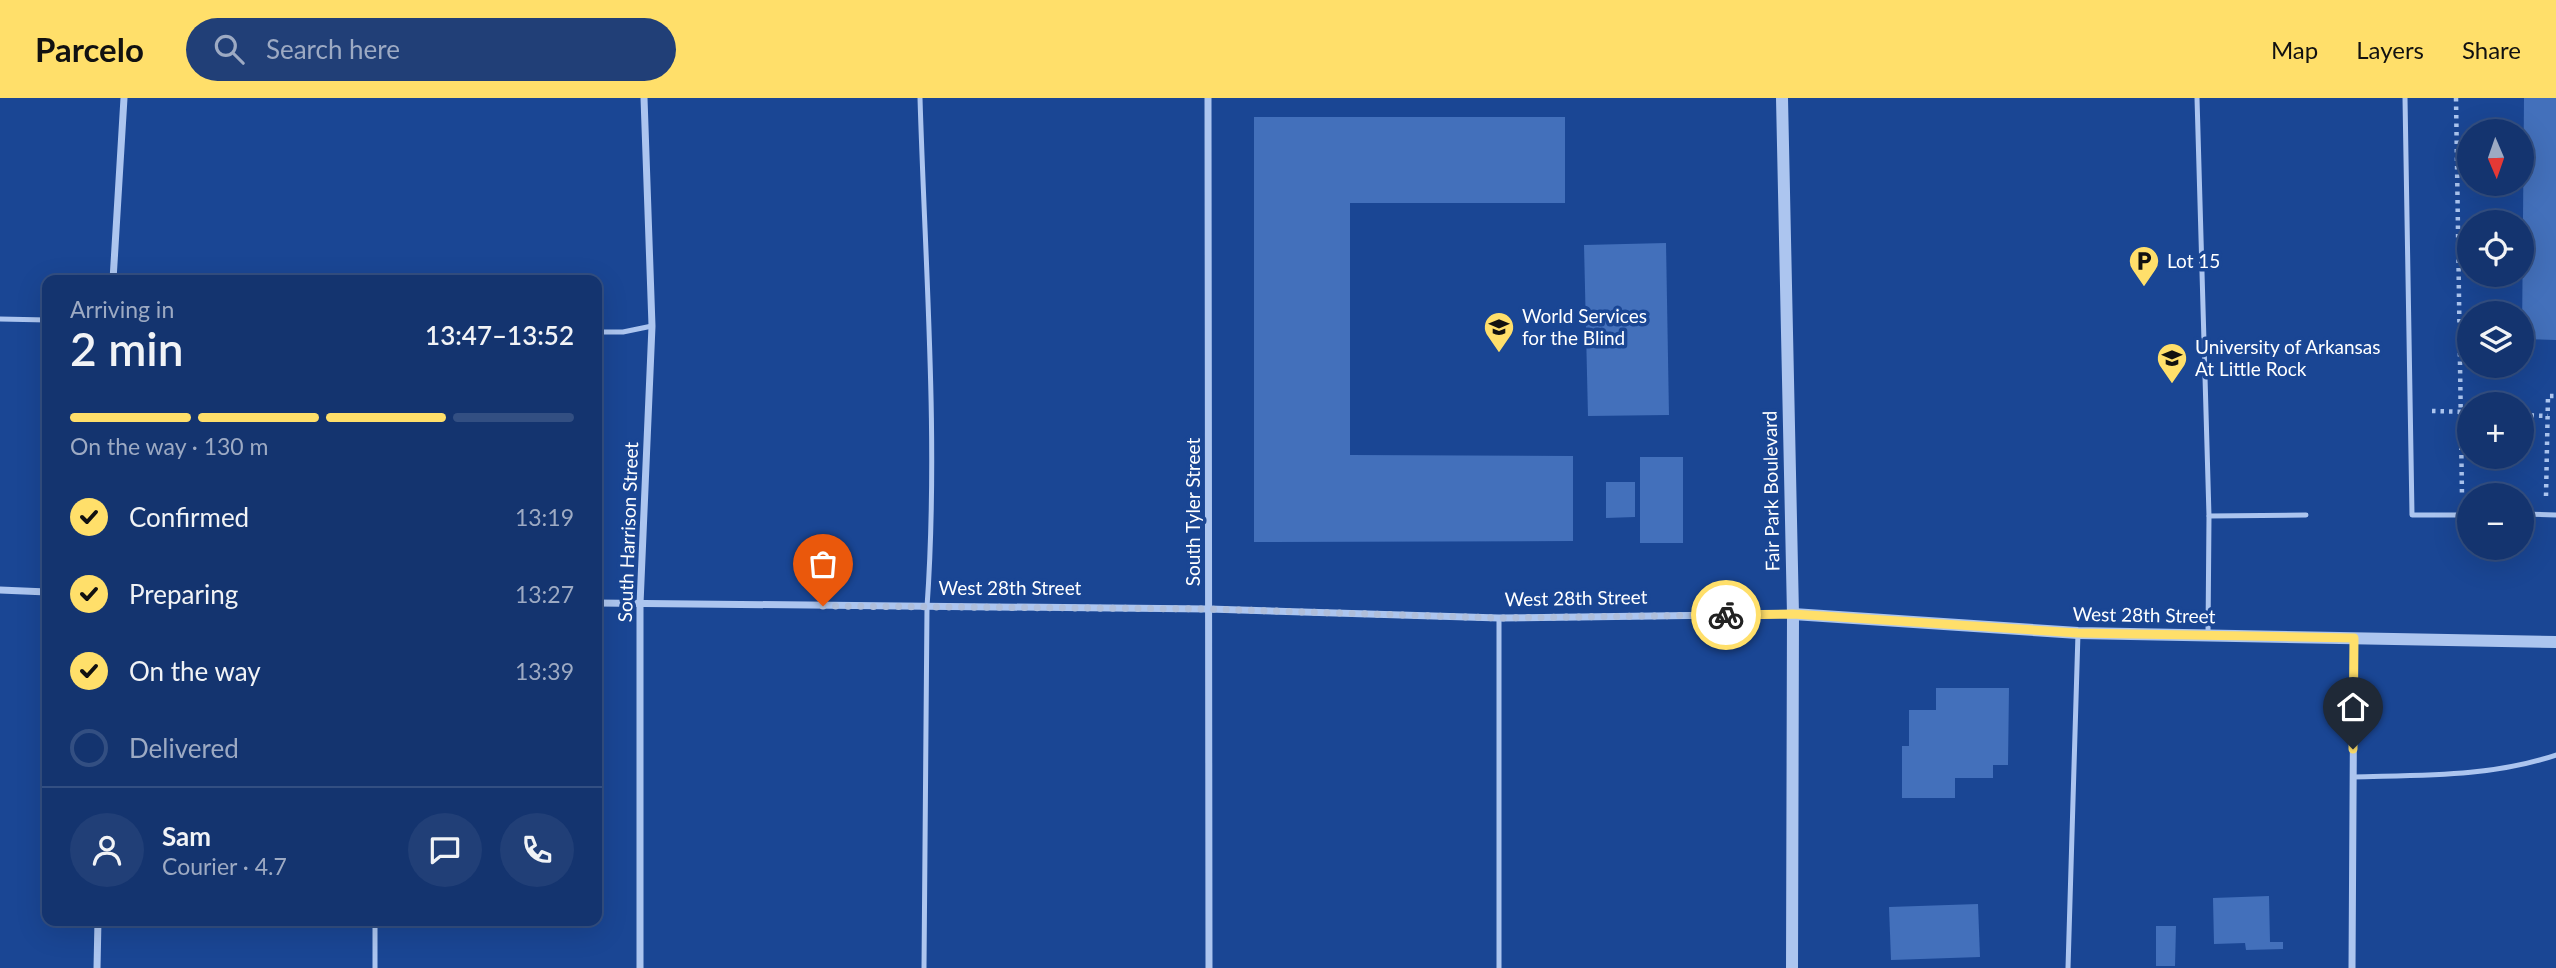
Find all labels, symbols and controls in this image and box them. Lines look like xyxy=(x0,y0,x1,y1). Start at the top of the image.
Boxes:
search box xyxy=(186,18,676,81)
text: Parcelo xyxy=(35,29,144,69)
icon: search xyxy=(210,30,248,68)
text: Search here xyxy=(266,33,400,65)
text: Map xyxy=(2271,35,2318,64)
text: Layers xyxy=(2356,35,2424,64)
text: Share xyxy=(2462,35,2521,64)
north arrow xyxy=(2457,119,2534,196)
map controls xyxy=(2457,119,2534,560)
button: locate xyxy=(2457,210,2534,287)
parking icon: Lot 15 xyxy=(2127,244,2161,288)
place label: Lot 15 xyxy=(2167,249,2220,272)
text: Arriving in xyxy=(70,295,174,323)
button: layers xyxy=(2457,301,2534,378)
place label: World Services for the Blind xyxy=(1522,304,1647,349)
school or university icon: World Services for the Blind xyxy=(1482,310,1516,354)
text: 13:47–13:52 xyxy=(425,319,574,351)
text: 2 min xyxy=(70,321,184,376)
place label: University of Arkansas At Little Rock xyxy=(2195,335,2381,380)
school or university icon: University of Arkansas At Little Rock xyxy=(2155,341,2189,385)
button: + xyxy=(2457,392,2534,469)
street label: Fair Park Boulevard xyxy=(1758,410,1783,572)
text: On the way · 130 m xyxy=(70,432,269,460)
street label: South Tyler Street xyxy=(1181,438,1204,586)
street label: South Harrison Street xyxy=(613,441,642,623)
button: − xyxy=(2457,483,2534,560)
icon: check xyxy=(70,498,108,536)
text: Confirmed xyxy=(129,501,249,533)
text: 13:19 xyxy=(515,503,574,531)
pin xyxy=(793,534,853,606)
icon: bag xyxy=(804,545,842,583)
icon: check xyxy=(70,575,108,613)
street label: West 28th Street xyxy=(939,576,1082,599)
text: Preparing xyxy=(129,578,238,610)
text: 13:27 xyxy=(515,580,574,608)
courier xyxy=(1691,580,1761,650)
street label: West 28th Street xyxy=(1504,585,1648,610)
icon: bike xyxy=(1707,596,1745,634)
street label: West 28th Street xyxy=(2072,602,2216,627)
icon: check xyxy=(70,652,108,690)
text: On the way xyxy=(129,655,261,687)
text: 13:39 xyxy=(515,657,574,685)
pin xyxy=(2323,677,2383,749)
icon: home xyxy=(2334,688,2372,726)
text: Delivered xyxy=(129,732,239,764)
button: person xyxy=(70,813,144,887)
button: chat xyxy=(408,813,482,887)
button: phone xyxy=(500,813,574,887)
text: Sam xyxy=(162,820,211,852)
text: Courier · 4.7 xyxy=(162,852,287,880)

